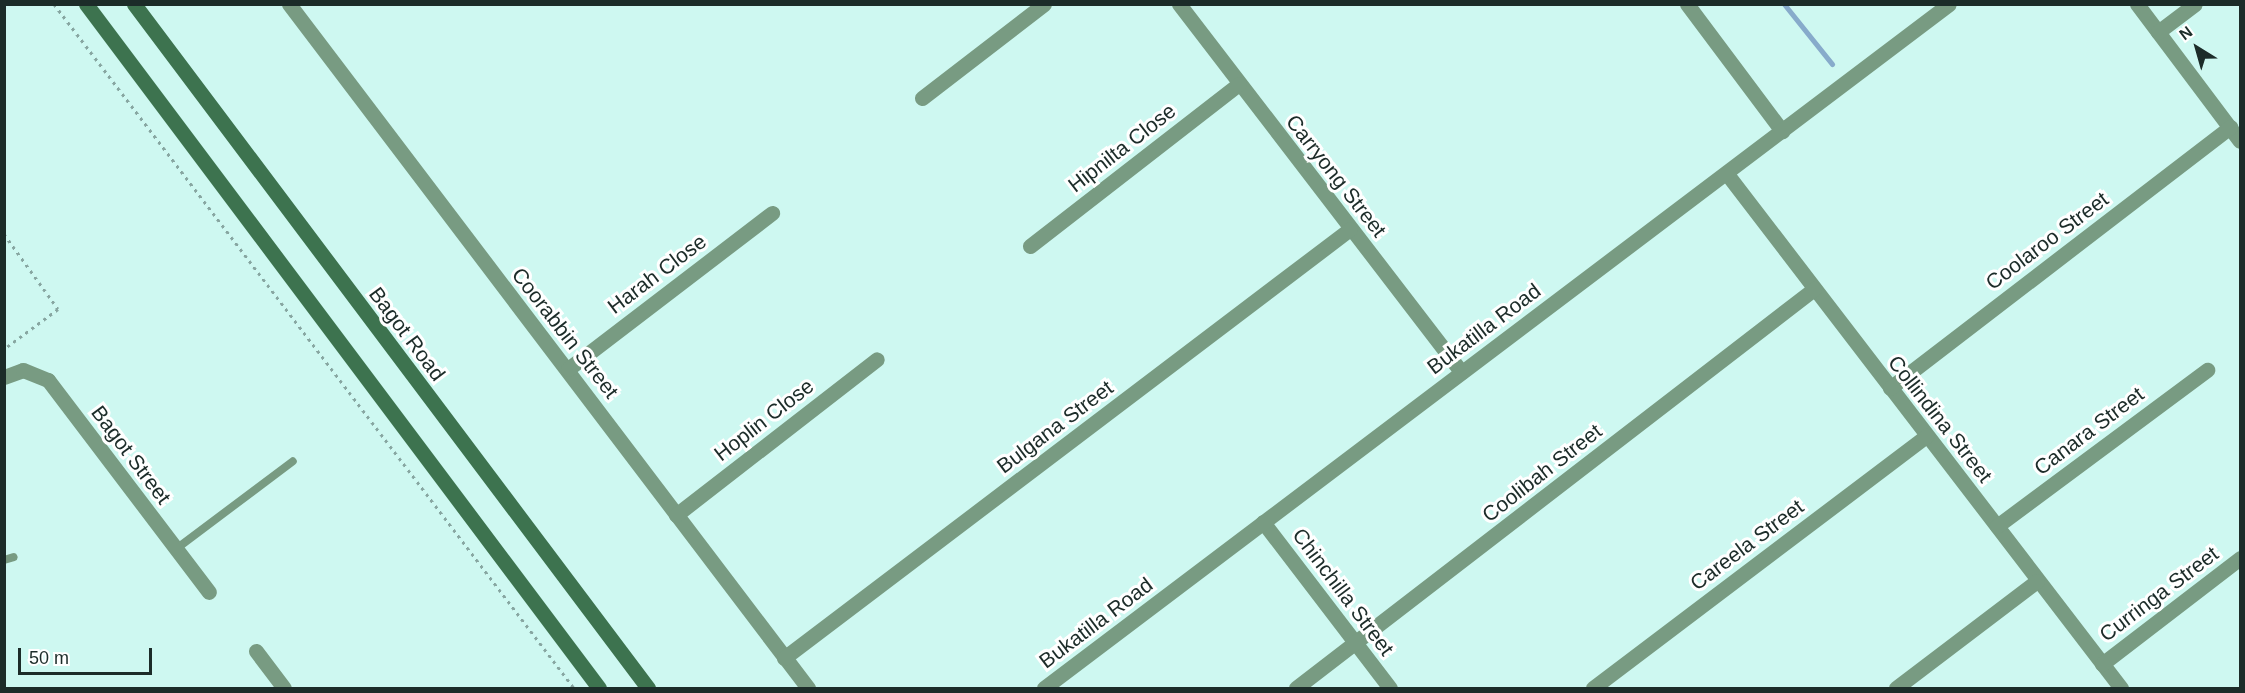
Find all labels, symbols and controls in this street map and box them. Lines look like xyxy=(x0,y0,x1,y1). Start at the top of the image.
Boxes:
north arrow xyxy=(2167,18,2227,78)
text: N xyxy=(2176,23,2196,43)
street label: Hipnilta Close xyxy=(1063,98,1181,198)
street label: Carryong Street xyxy=(1280,110,1392,242)
street label: Coolaroo Street xyxy=(1981,187,2113,295)
street label: Harah Close xyxy=(603,229,711,319)
street label: Coorabbin Street xyxy=(506,263,624,403)
street label: Bukatilla Road xyxy=(1422,278,1546,380)
street label: Bagot Road xyxy=(364,282,450,386)
street label: Collindina Street xyxy=(1883,351,1997,487)
street label: Hoplin Close xyxy=(709,373,819,467)
street label: Bulgana Street xyxy=(992,375,1118,479)
street label: Canara Street xyxy=(2029,382,2149,480)
street label: Bagot Street xyxy=(86,401,176,509)
street label: Coolibah Street xyxy=(1477,419,1607,527)
street label: Careela Street xyxy=(1685,494,1809,596)
street label: Chinchilla Street xyxy=(1287,523,1399,661)
street label: Curringa Street xyxy=(2095,541,2223,647)
street label: Bukatilla Road xyxy=(1034,572,1158,674)
scale bar xyxy=(21,636,154,674)
text: 50 m xyxy=(29,648,69,668)

